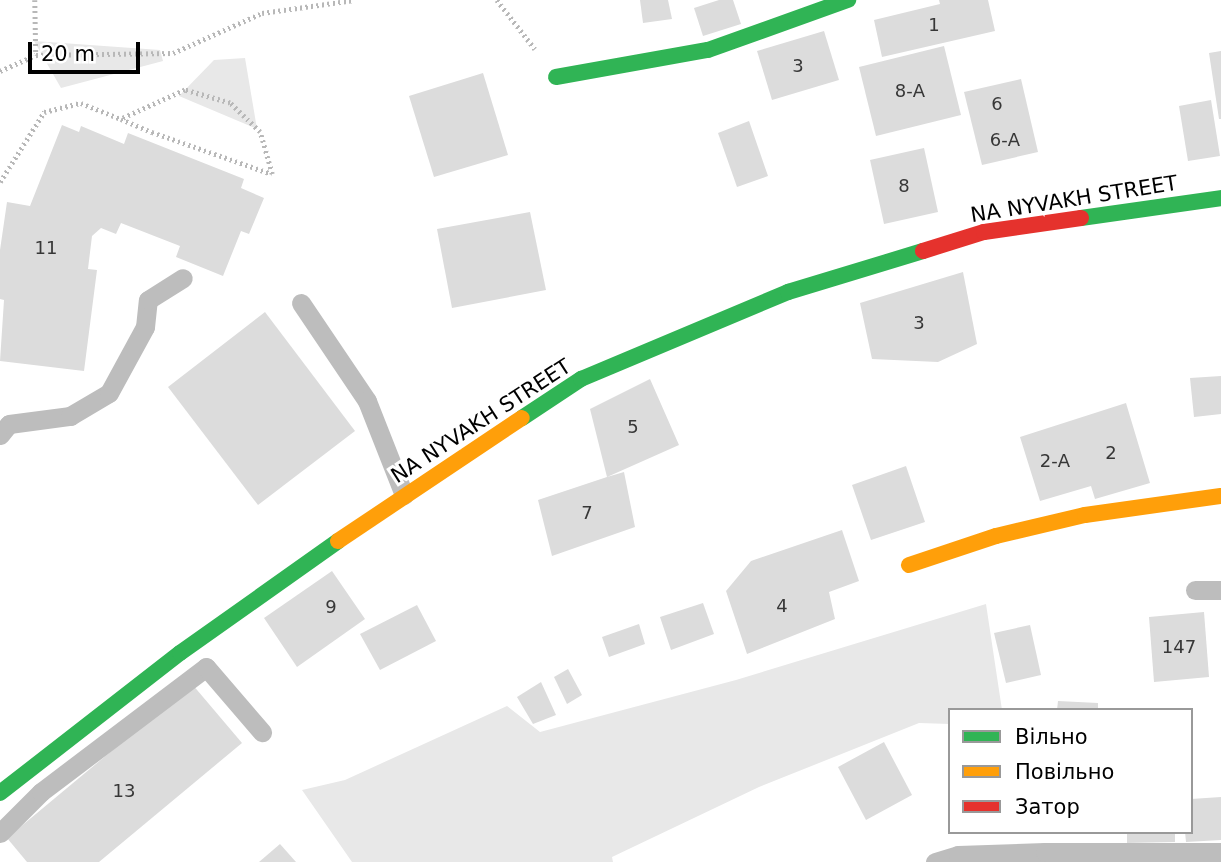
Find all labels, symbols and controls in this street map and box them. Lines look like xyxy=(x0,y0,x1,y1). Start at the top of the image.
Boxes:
house number: 1 xyxy=(928,14,940,36)
scale bar xyxy=(32,28,144,72)
text: 20 m xyxy=(41,42,95,66)
house number: 3 xyxy=(792,55,804,77)
house number: 8-А xyxy=(895,80,925,102)
house number: 6 xyxy=(991,93,1003,115)
house number: 6-А xyxy=(990,129,1020,151)
street label: NA NYVAKH STREET xyxy=(969,170,1179,228)
house number: 8 xyxy=(898,175,910,197)
house number: 11 xyxy=(35,237,57,259)
house number: 3 xyxy=(913,312,925,334)
street label: NA NYVAKH STREET xyxy=(386,354,576,488)
house number: 5 xyxy=(627,416,639,438)
house number: 2 xyxy=(1105,442,1117,464)
house number: 2-А xyxy=(1040,450,1070,472)
house number: 7 xyxy=(581,502,593,524)
house number: 4 xyxy=(776,595,788,617)
house number: 9 xyxy=(325,596,337,618)
house number: 147 xyxy=(1162,636,1196,658)
legend xyxy=(948,708,1193,834)
text: Вільно xyxy=(1015,725,1088,749)
text: Повільно xyxy=(1015,760,1114,784)
house number: 13 xyxy=(113,780,135,802)
text: Затор xyxy=(1015,795,1080,819)

